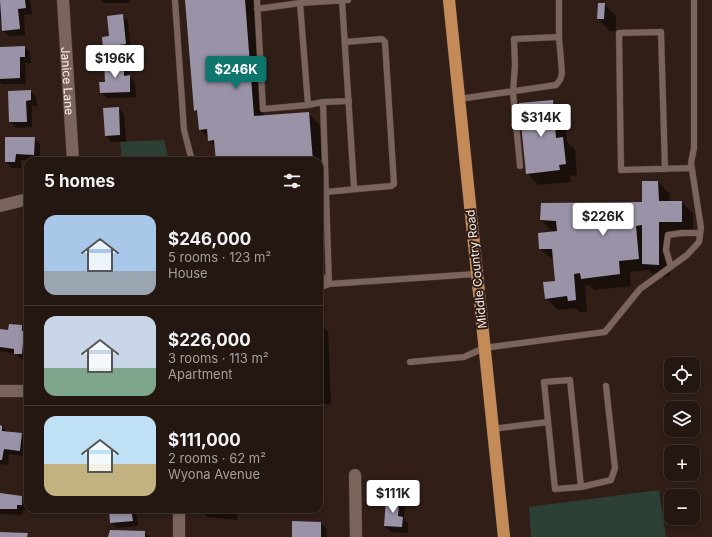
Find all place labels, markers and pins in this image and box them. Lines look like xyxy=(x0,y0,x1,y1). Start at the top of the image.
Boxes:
pin: $196K xyxy=(87,45,143,79)
pin: $246K xyxy=(208,56,264,90)
pin: $314K xyxy=(513,104,569,138)
pin: $226K xyxy=(575,203,631,237)
pin: $111K xyxy=(365,480,421,514)

